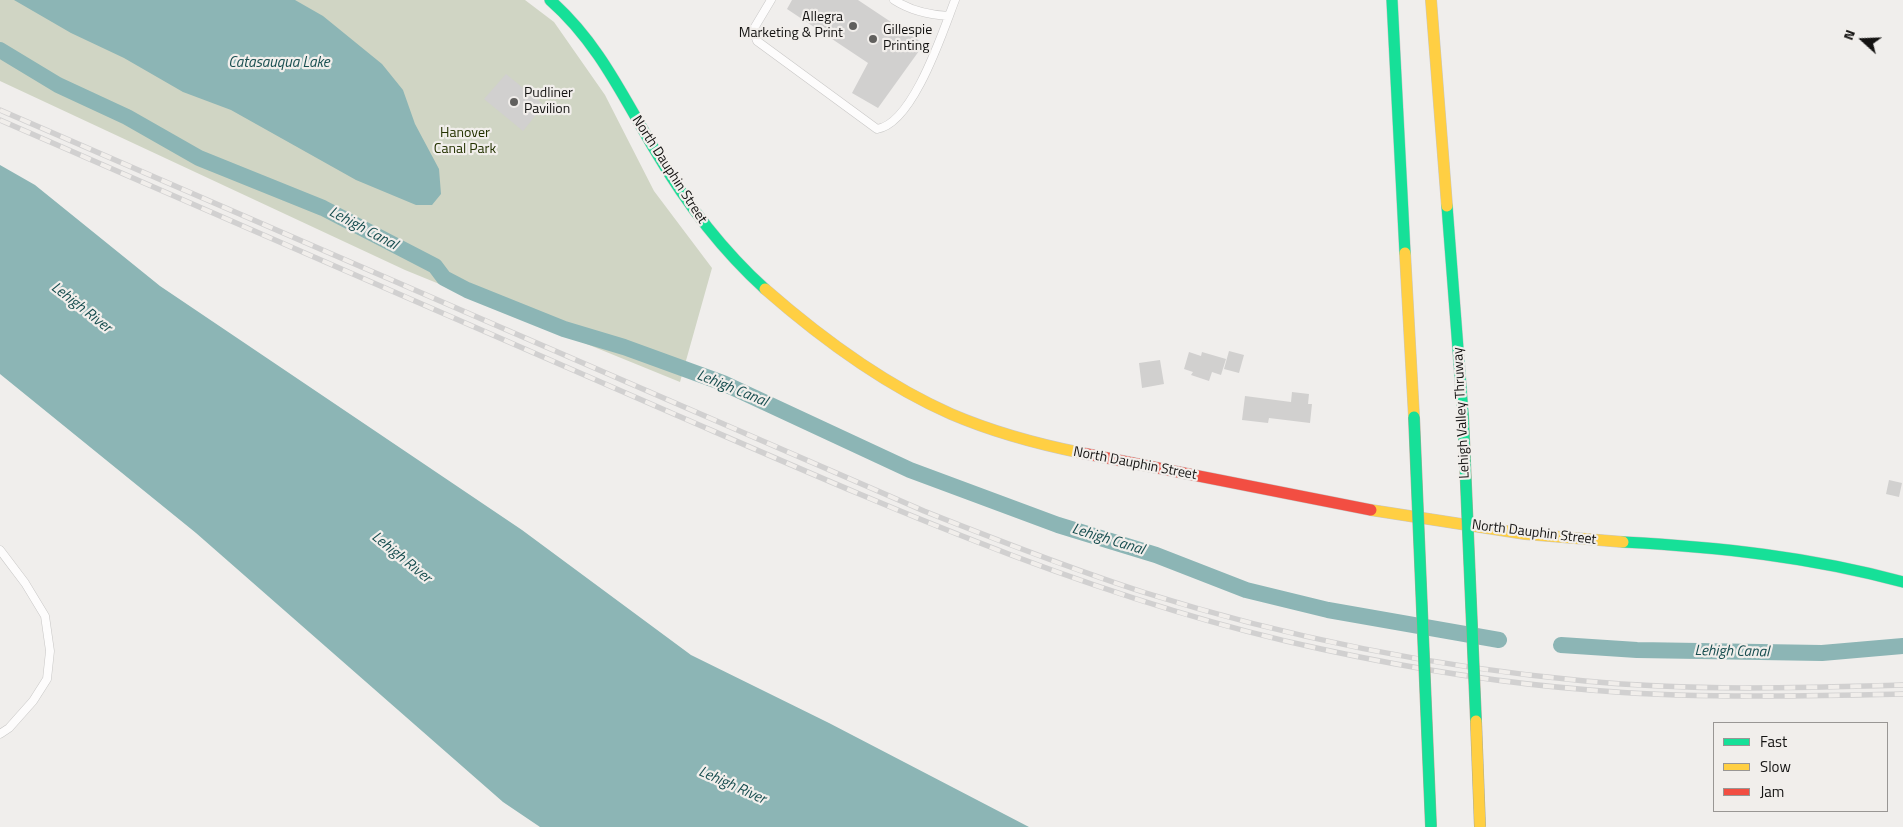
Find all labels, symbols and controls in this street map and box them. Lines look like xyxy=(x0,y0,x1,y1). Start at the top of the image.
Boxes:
place label: Allegra Marketing & Print xyxy=(739,10,843,42)
north arrow xyxy=(1838,15,1888,65)
marker: Allegra Marketing & Print xyxy=(847,20,859,32)
place label: Gillespie Printing xyxy=(883,23,932,56)
text: N xyxy=(1837,27,1860,43)
marker: Gillespie Printing xyxy=(867,33,879,45)
water label: Catasauqua Lake xyxy=(228,54,330,72)
place label: Pudliner Pavilion xyxy=(524,86,573,118)
marker: Pudliner Pavilion xyxy=(508,96,520,108)
street label: North Dauphin Street xyxy=(628,113,710,227)
park label: Hanover Canal Park xyxy=(434,126,496,158)
water label: Lehigh Canal xyxy=(326,204,400,254)
water label: Lehigh River xyxy=(47,279,115,337)
street label: Lehigh Valley Thruway xyxy=(1450,347,1474,479)
water label: Lehigh Canal xyxy=(694,367,770,411)
street label: North Dauphin Street xyxy=(1072,444,1198,484)
street label: North Dauphin Street xyxy=(1471,517,1597,549)
water label: Lehigh Canal xyxy=(1070,520,1146,560)
water label: Lehigh River xyxy=(368,529,434,587)
water label: Lehigh Canal xyxy=(1694,642,1770,662)
legend xyxy=(1713,722,1888,812)
text: Fast xyxy=(1760,730,1787,753)
text: Slow xyxy=(1760,755,1791,778)
water label: Lehigh River xyxy=(696,763,768,809)
text: Jam xyxy=(1760,780,1784,803)

